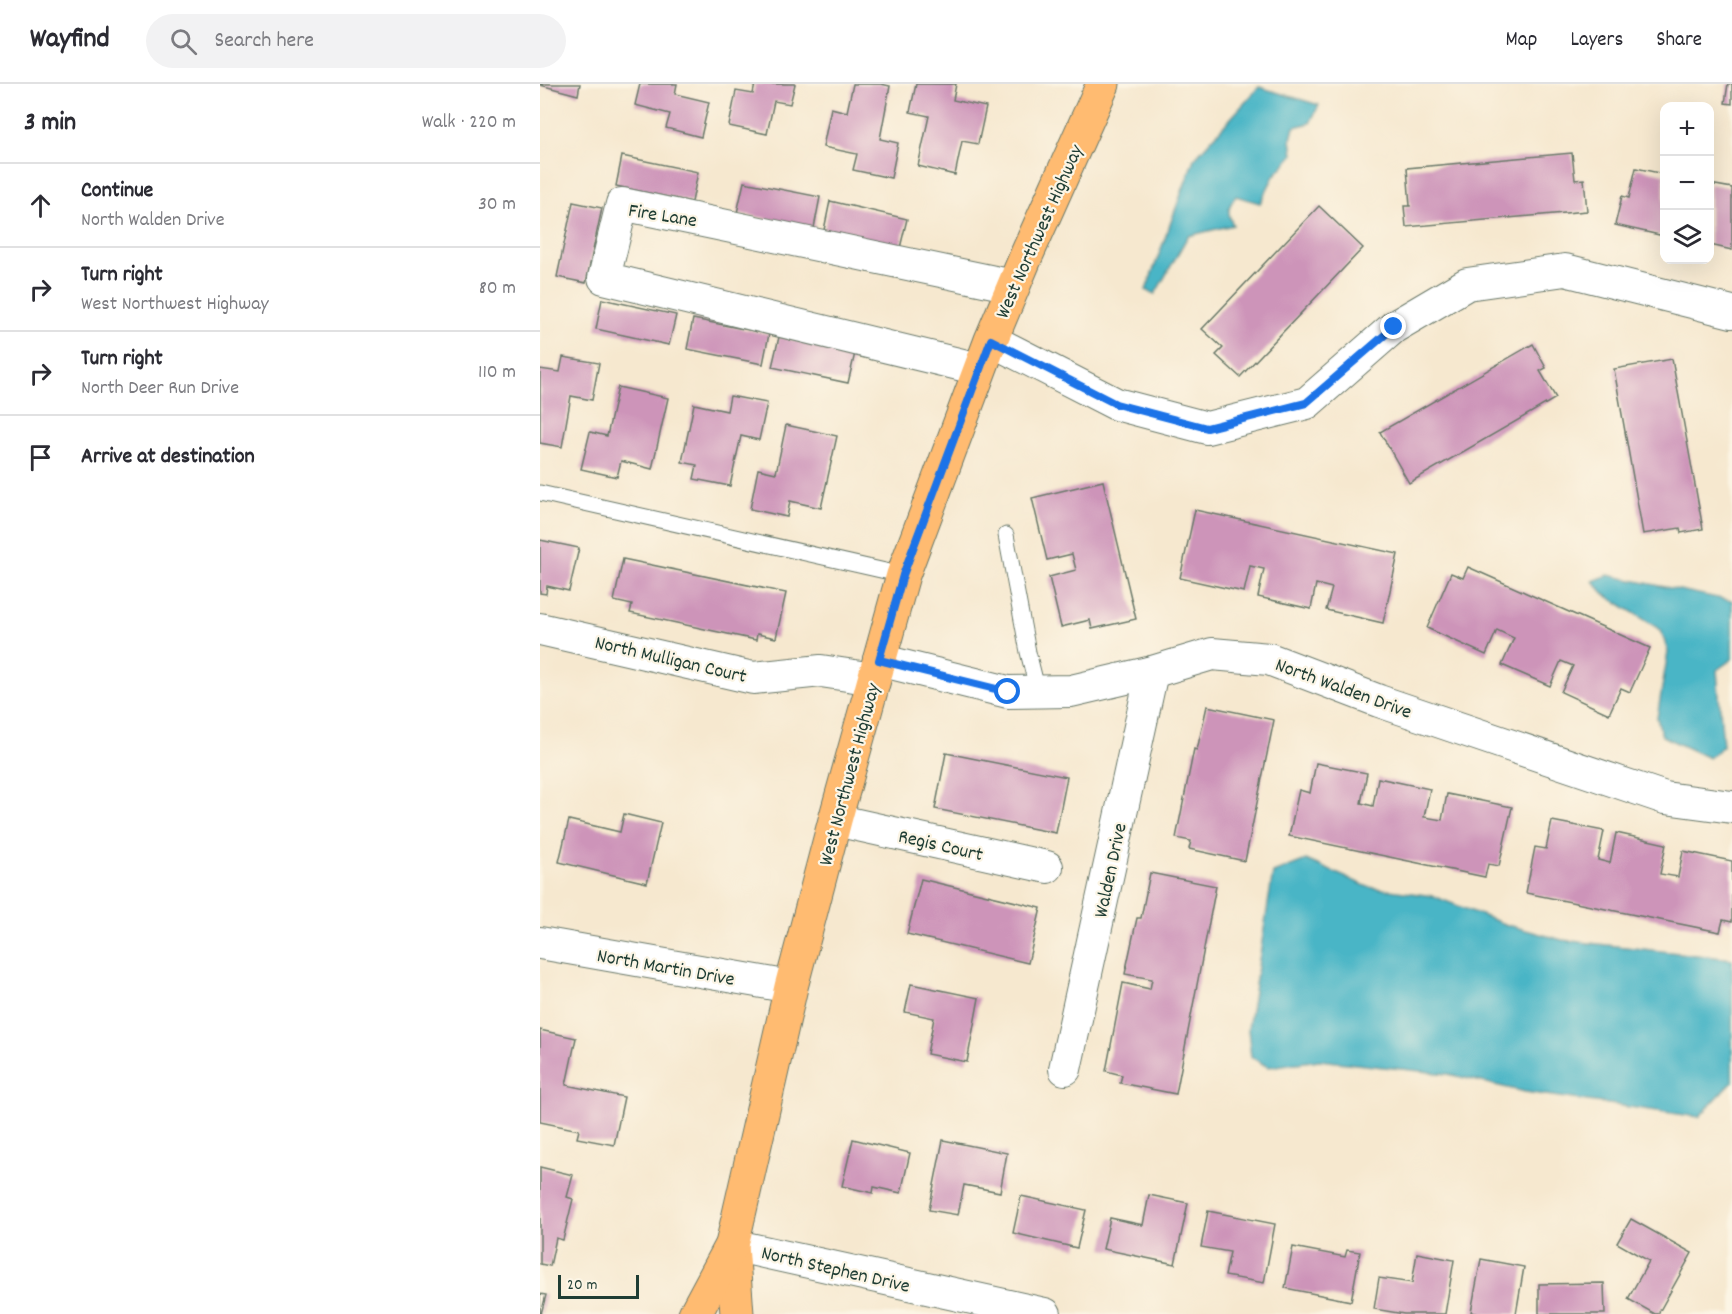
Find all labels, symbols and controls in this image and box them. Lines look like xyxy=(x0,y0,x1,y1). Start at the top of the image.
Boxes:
search box xyxy=(146,14,566,68)
text: Wayfind xyxy=(30,21,110,61)
icon: search xyxy=(167,25,200,58)
text: Search here xyxy=(215,26,314,57)
text: Map xyxy=(1506,26,1537,56)
text: Layers xyxy=(1570,26,1623,56)
text: Share xyxy=(1656,26,1702,56)
map controls xyxy=(1660,102,1714,264)
button: + xyxy=(1660,102,1714,156)
text: 3 min xyxy=(24,105,76,142)
text: Walk · 220 m xyxy=(422,109,516,137)
street label: West Northwest Highway xyxy=(990,140,1092,324)
button: − xyxy=(1660,156,1714,210)
text: Continue xyxy=(81,176,153,207)
icon: ahead xyxy=(24,189,57,222)
text: 30 m xyxy=(478,191,516,219)
street label: Fire Lane xyxy=(626,198,699,236)
text: North Walden Drive xyxy=(81,207,224,235)
button: layers xyxy=(1660,210,1714,264)
text: Turn right xyxy=(81,260,163,291)
icon: right xyxy=(24,273,57,306)
text: 80 m xyxy=(479,275,516,303)
text: West Northwest Highway xyxy=(81,291,269,319)
route end xyxy=(1380,313,1406,339)
text: Turn right xyxy=(81,344,163,375)
icon: right xyxy=(24,357,57,390)
text: 110 m xyxy=(478,359,516,387)
text: North Deer Run Drive xyxy=(81,375,239,403)
icon: arrive xyxy=(24,441,57,474)
text: Arrive at destination xyxy=(81,442,255,473)
street label: North Mulligan Court xyxy=(592,630,749,692)
street label: North Walden Drive xyxy=(1271,652,1415,728)
route start xyxy=(994,678,1020,704)
street label: West Northwest Highway xyxy=(813,680,889,869)
street label: Walden Drive xyxy=(1088,820,1136,921)
street label: Regis Court xyxy=(895,824,985,870)
street label: North Martin Drive xyxy=(594,943,737,995)
street label: North Stephen Drive xyxy=(758,1240,913,1302)
scale bar xyxy=(558,1272,639,1300)
text: 20 m xyxy=(567,1274,597,1297)

